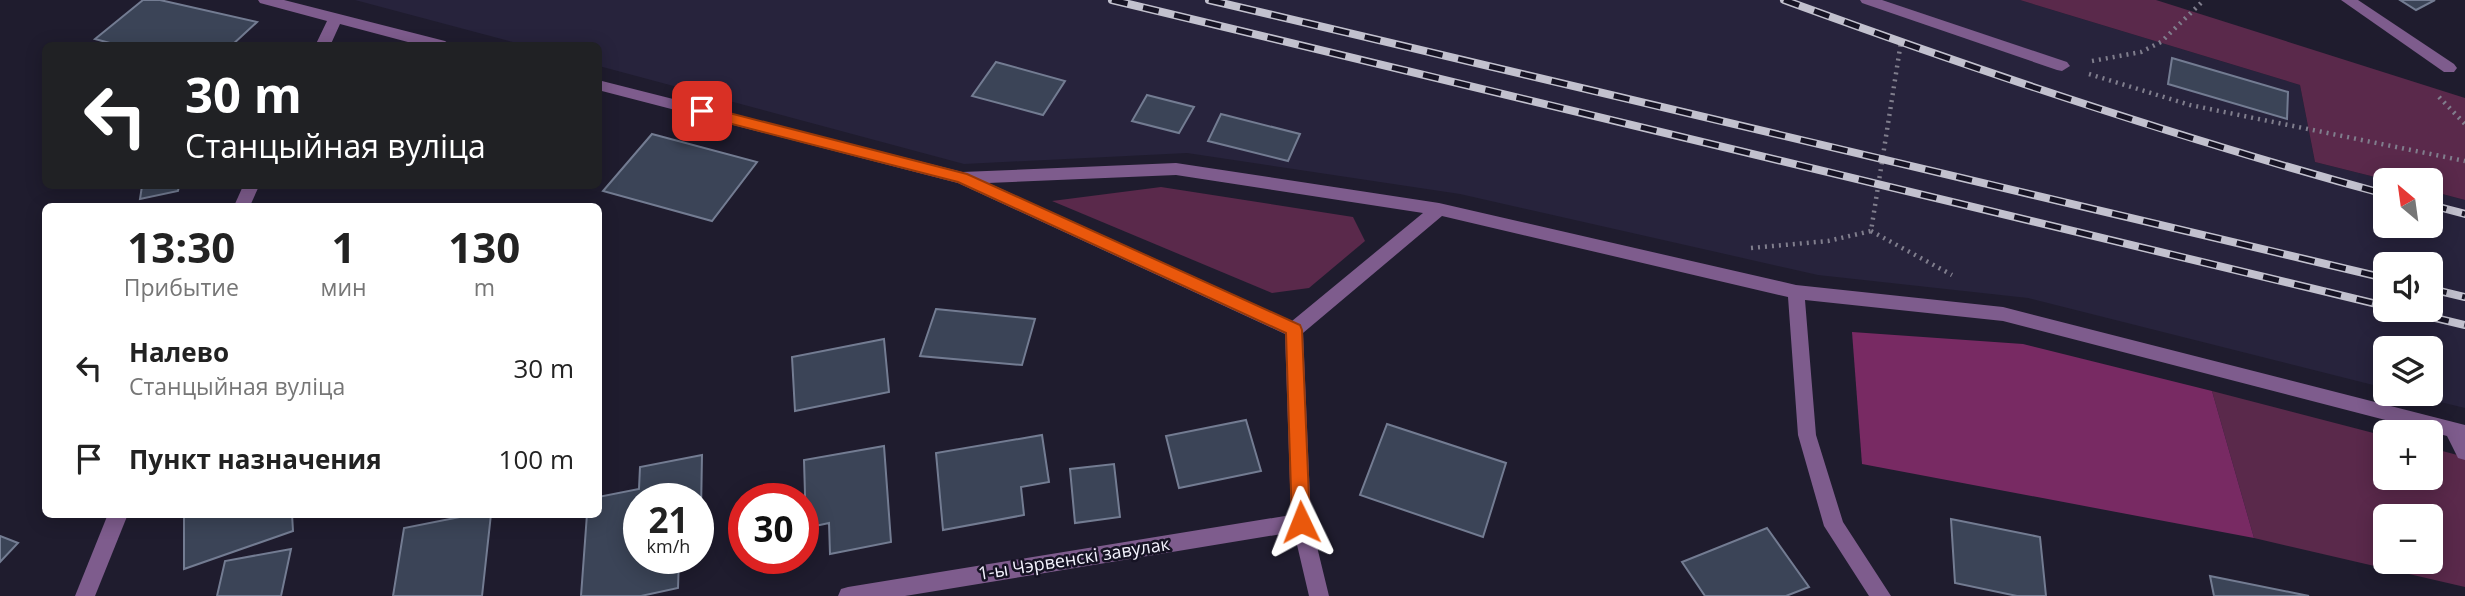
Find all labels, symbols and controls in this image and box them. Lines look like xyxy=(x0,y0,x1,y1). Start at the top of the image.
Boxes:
text: 30 m xyxy=(185,61,302,127)
icon: left xyxy=(70,70,161,161)
pin xyxy=(672,81,732,141)
icon: arrive xyxy=(683,92,721,130)
text: Станцыйная вуліца xyxy=(185,124,486,167)
north arrow xyxy=(2373,168,2443,238)
map controls xyxy=(2373,168,2443,574)
text: 13:30 xyxy=(127,218,235,275)
text: 1 xyxy=(332,218,356,275)
text: 130 xyxy=(448,218,520,275)
button: sound xyxy=(2373,252,2443,322)
text: Прибытие xyxy=(124,271,239,303)
text: мин xyxy=(321,271,367,303)
text: m xyxy=(474,271,495,303)
text: Налево xyxy=(129,334,229,370)
button: layers xyxy=(2373,336,2443,406)
icon: left xyxy=(70,349,108,387)
text: 30 m xyxy=(513,350,574,386)
text: Станцыйная вуліца xyxy=(129,370,345,402)
button: + xyxy=(2373,420,2443,490)
icon: arrive xyxy=(70,440,108,478)
text: Пункт назначения xyxy=(129,441,382,477)
text: 100 m xyxy=(499,441,574,477)
speed limit sign: 30 xyxy=(728,483,819,574)
position arrow xyxy=(1264,485,1338,559)
text: 21 xyxy=(648,496,689,543)
button: − xyxy=(2373,504,2443,574)
street label: 1-ы Чэрвенскі завулак xyxy=(976,531,1172,585)
text: km/h xyxy=(647,534,690,558)

